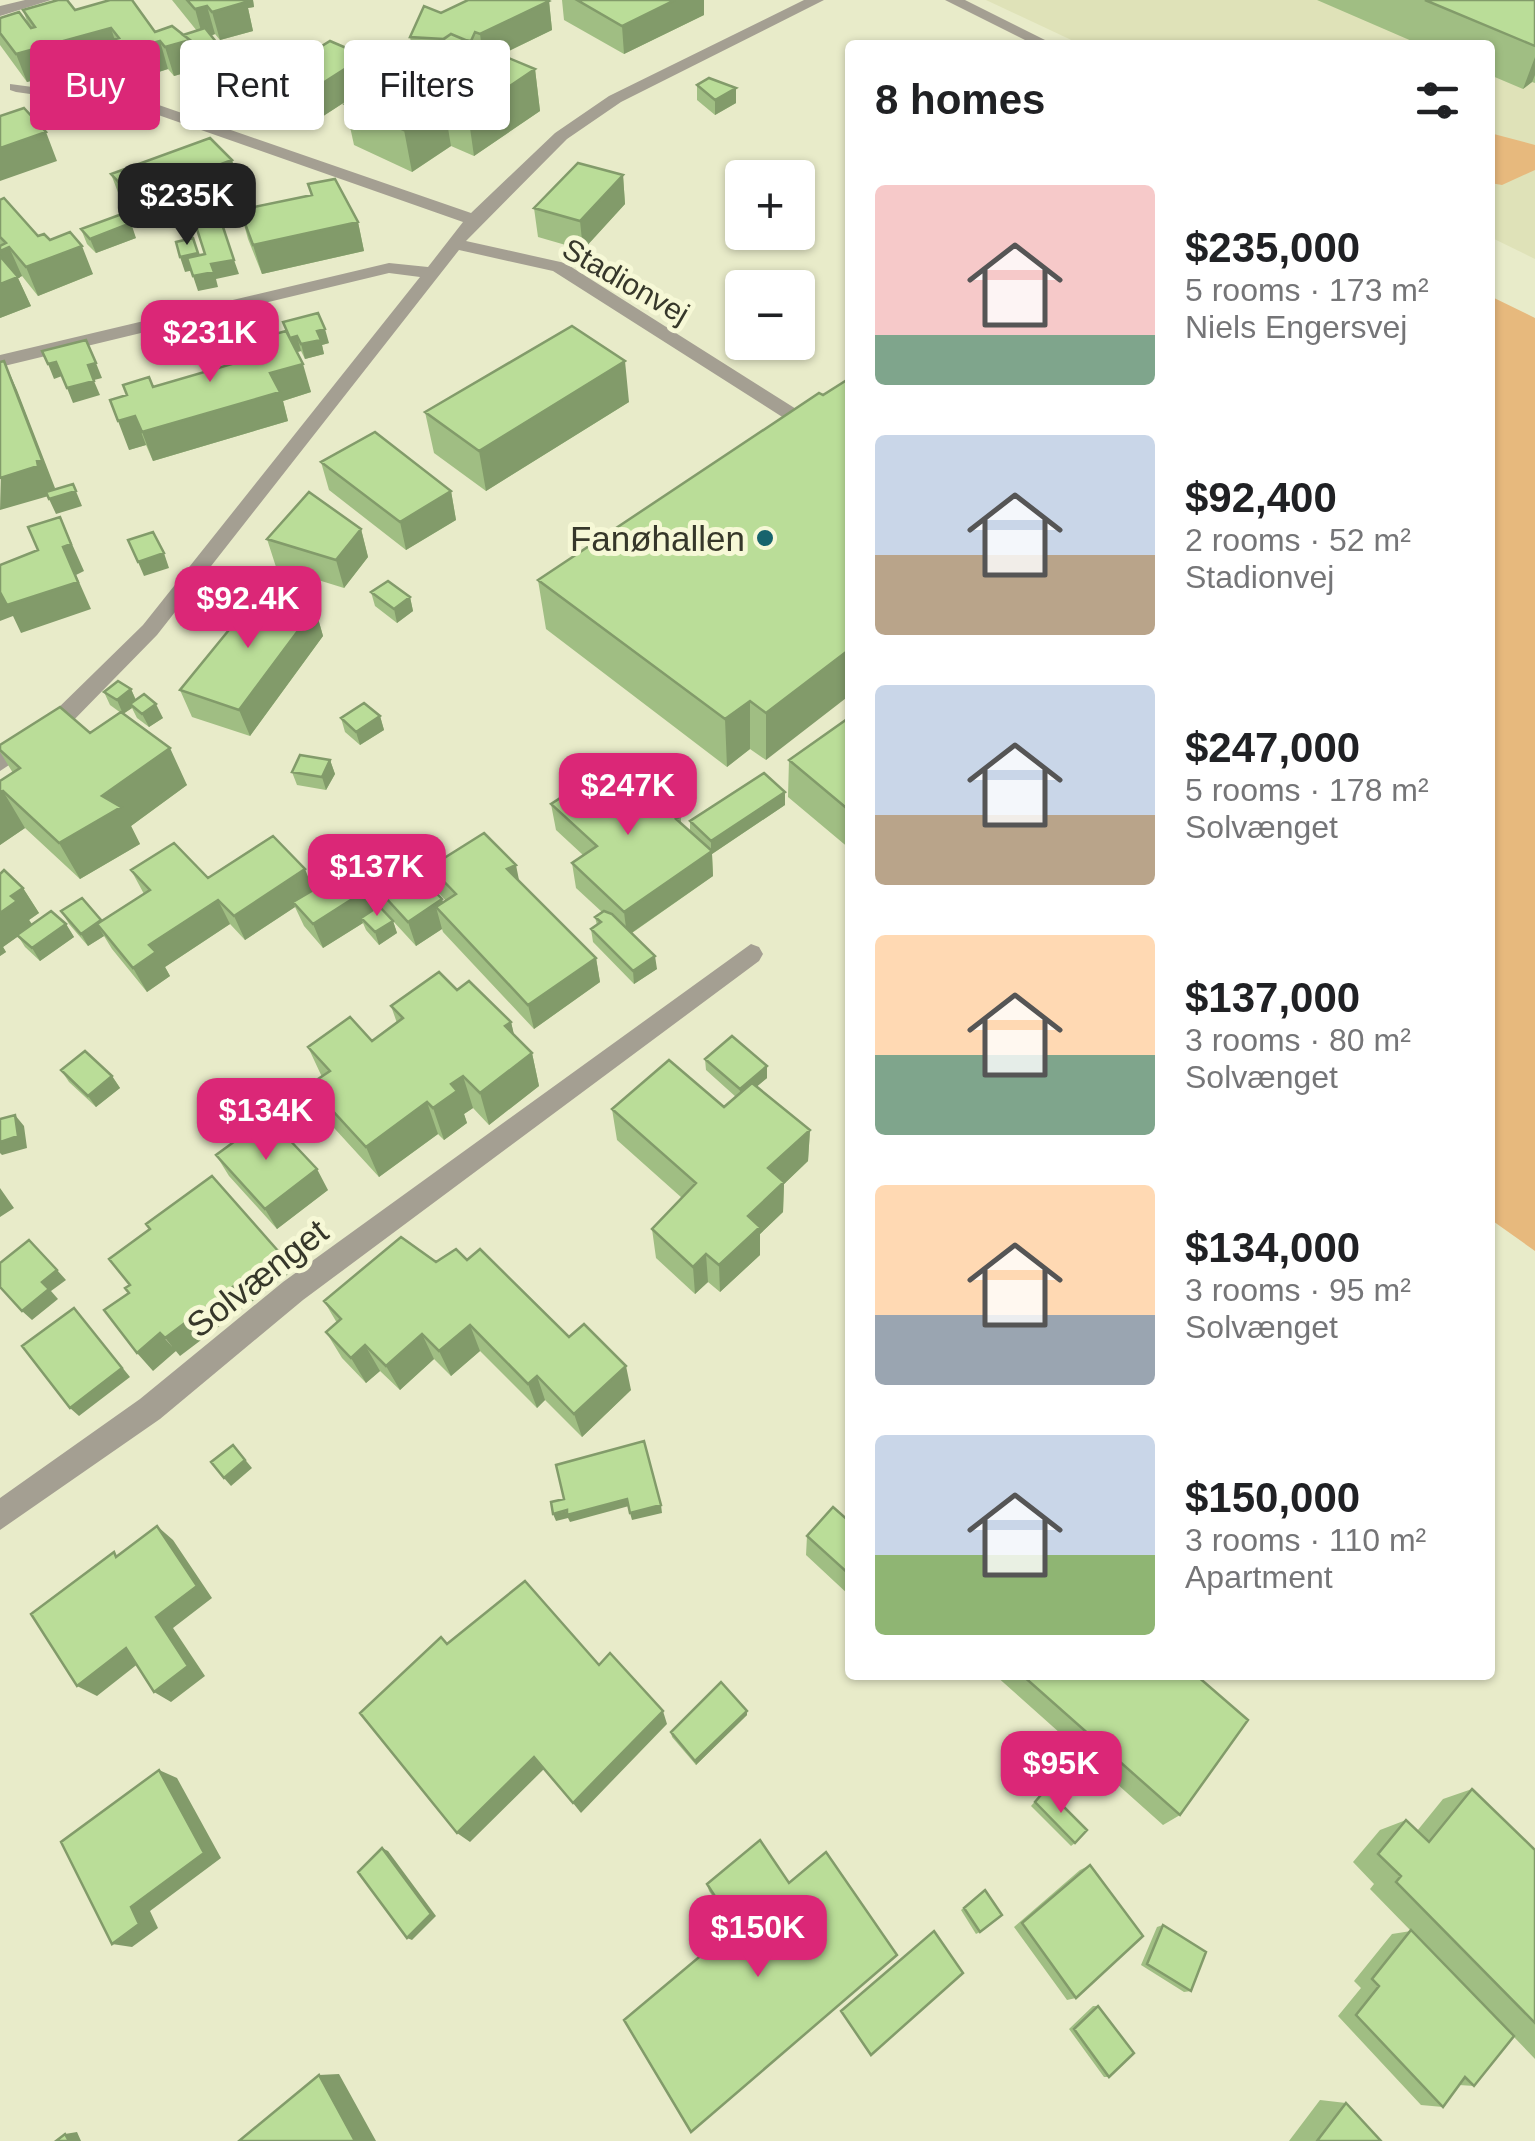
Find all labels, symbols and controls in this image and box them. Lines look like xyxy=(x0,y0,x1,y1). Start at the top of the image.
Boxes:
chip: Buy xyxy=(30,40,160,130)
chip: Rent xyxy=(180,40,324,130)
chip: Filters xyxy=(344,40,510,130)
icon: filters xyxy=(1410,73,1465,128)
text: 8 homes xyxy=(875,76,1045,123)
map controls xyxy=(725,160,815,360)
button: + xyxy=(725,160,815,250)
pin: $235K xyxy=(117,163,257,248)
text: $235K xyxy=(140,177,234,213)
text: $235,000 xyxy=(1185,224,1360,271)
icon: home xyxy=(955,225,1075,345)
street label: Stadionvej xyxy=(557,232,695,330)
button: − xyxy=(725,270,815,360)
text: 5 rooms · 173 m² xyxy=(1185,272,1429,308)
pin: $231K xyxy=(140,300,280,385)
text: Niels Engersvej xyxy=(1185,309,1407,345)
text: $231K xyxy=(163,314,257,350)
text: $92,400 xyxy=(1185,474,1337,521)
icon: home xyxy=(955,475,1075,595)
place label: Fanøhallen xyxy=(570,519,745,558)
text: 2 rooms · 52 m² xyxy=(1185,522,1411,558)
marker: Fanøhallen xyxy=(754,527,776,549)
text: Stadionvej xyxy=(1185,559,1334,595)
pin: $92.4K xyxy=(167,566,329,651)
text: $92.4K xyxy=(196,580,300,616)
text: $247,000 xyxy=(1185,724,1360,771)
icon: home xyxy=(955,725,1075,845)
pin: $247K xyxy=(558,753,698,838)
text: $247K xyxy=(581,767,675,803)
text: 5 rooms · 178 m² xyxy=(1185,772,1429,808)
text: Solvænget xyxy=(1185,809,1338,845)
pin: $137K xyxy=(307,834,447,919)
text: $137K xyxy=(330,848,424,884)
text: $137,000 xyxy=(1185,974,1360,1021)
icon: home xyxy=(955,975,1075,1095)
text: 3 rooms · 80 m² xyxy=(1185,1022,1411,1058)
text: Solvænget xyxy=(1185,1059,1338,1095)
pin: $134K xyxy=(196,1078,336,1163)
text: $134K xyxy=(219,1092,313,1128)
street label: Solvænget xyxy=(179,1211,335,1345)
text: $134,000 xyxy=(1185,1224,1360,1271)
icon: home xyxy=(955,1225,1075,1345)
text: 3 rooms · 95 m² xyxy=(1185,1272,1411,1308)
text: Solvænget xyxy=(1185,1309,1338,1345)
text: $150,000 xyxy=(1185,1474,1360,1521)
icon: home xyxy=(955,1475,1075,1595)
text: 3 rooms · 110 m² xyxy=(1185,1522,1426,1558)
text: Apartment xyxy=(1185,1559,1333,1595)
pin: $95K xyxy=(1002,1731,1120,1816)
text: $95K xyxy=(1023,1745,1099,1781)
pin: $150K xyxy=(688,1895,828,1980)
text: $150K xyxy=(711,1909,805,1945)

